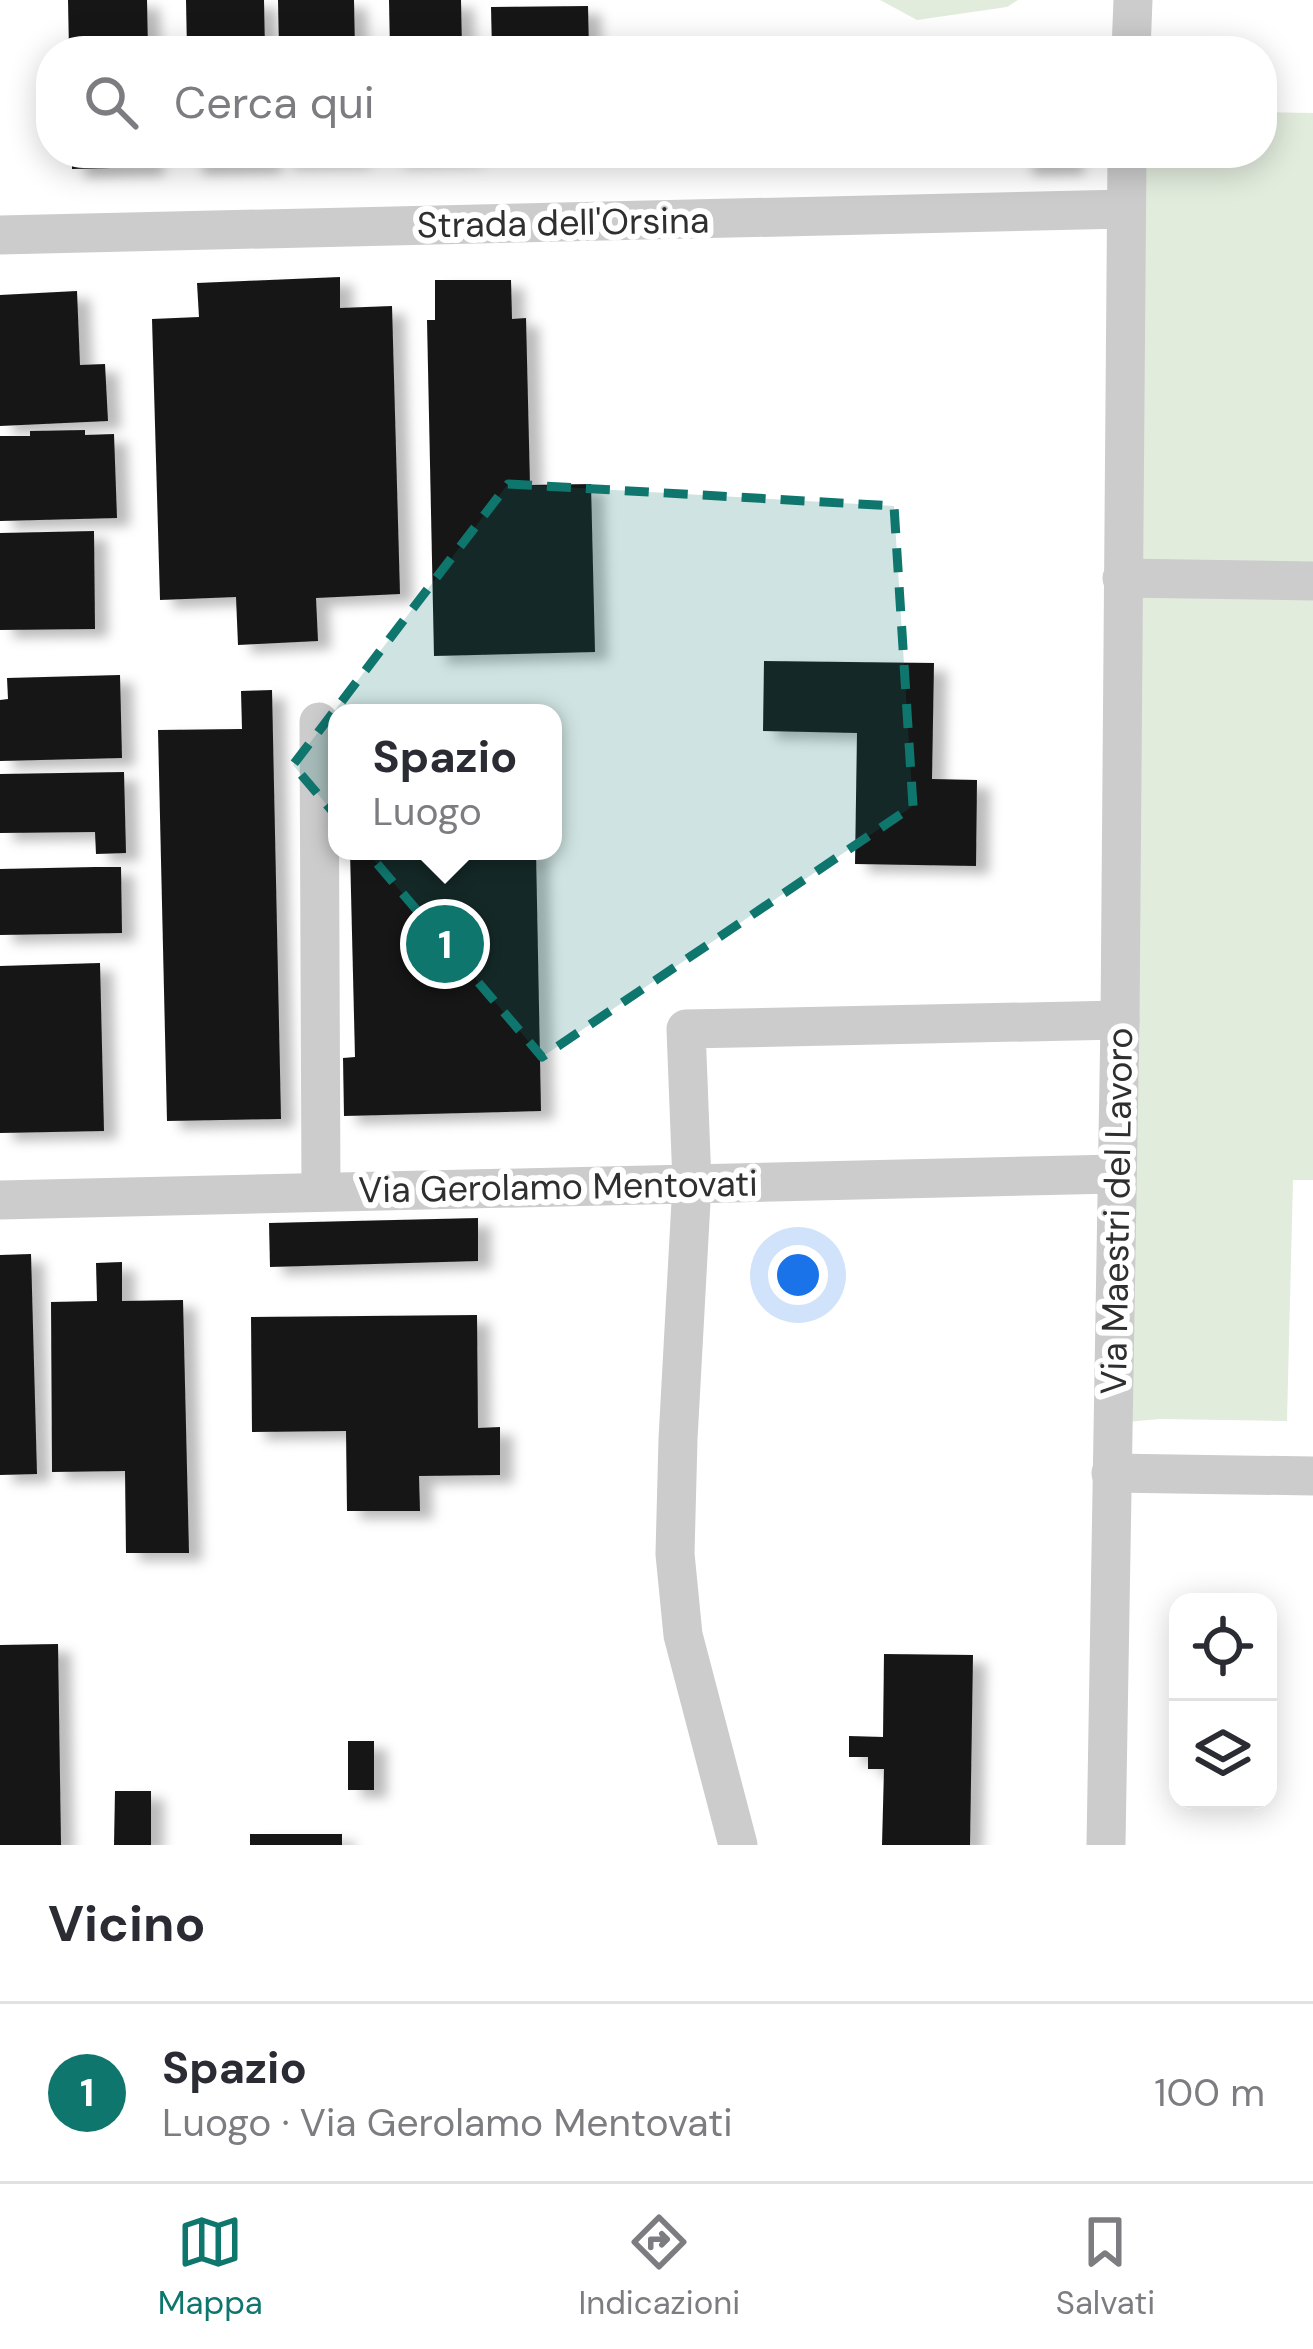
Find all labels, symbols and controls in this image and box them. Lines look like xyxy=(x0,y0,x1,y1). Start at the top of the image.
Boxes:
search box xyxy=(36,36,1277,168)
icon: search xyxy=(78,69,144,135)
text: Cerca qui xyxy=(174,73,375,132)
street label: Strada dell'Orsina xyxy=(416,196,710,249)
popup xyxy=(328,704,562,860)
text: Spazio xyxy=(373,727,517,786)
text: Luogo xyxy=(373,786,482,837)
pin: 1 xyxy=(406,899,484,989)
street label: Via Maestri del Lavoro xyxy=(1090,1027,1143,1395)
street label: Via Gerolamo Mentovati xyxy=(358,1160,758,1213)
your location xyxy=(768,1245,828,1305)
map controls xyxy=(1169,1593,1277,1809)
button: locate xyxy=(1169,1593,1277,1701)
button: layers xyxy=(1169,1701,1277,1809)
text: Vicino xyxy=(48,1890,206,1957)
text: Spazio xyxy=(162,2038,307,2097)
text: 1 xyxy=(80,2067,94,2118)
text: 100 m xyxy=(1154,2067,1265,2118)
text: Luogo · Via Gerolamo Mentovati xyxy=(162,2097,733,2148)
tab: Mappa xyxy=(158,2209,263,2324)
tab: Indicazioni xyxy=(579,2209,740,2324)
tab: Salvati xyxy=(1056,2209,1155,2324)

